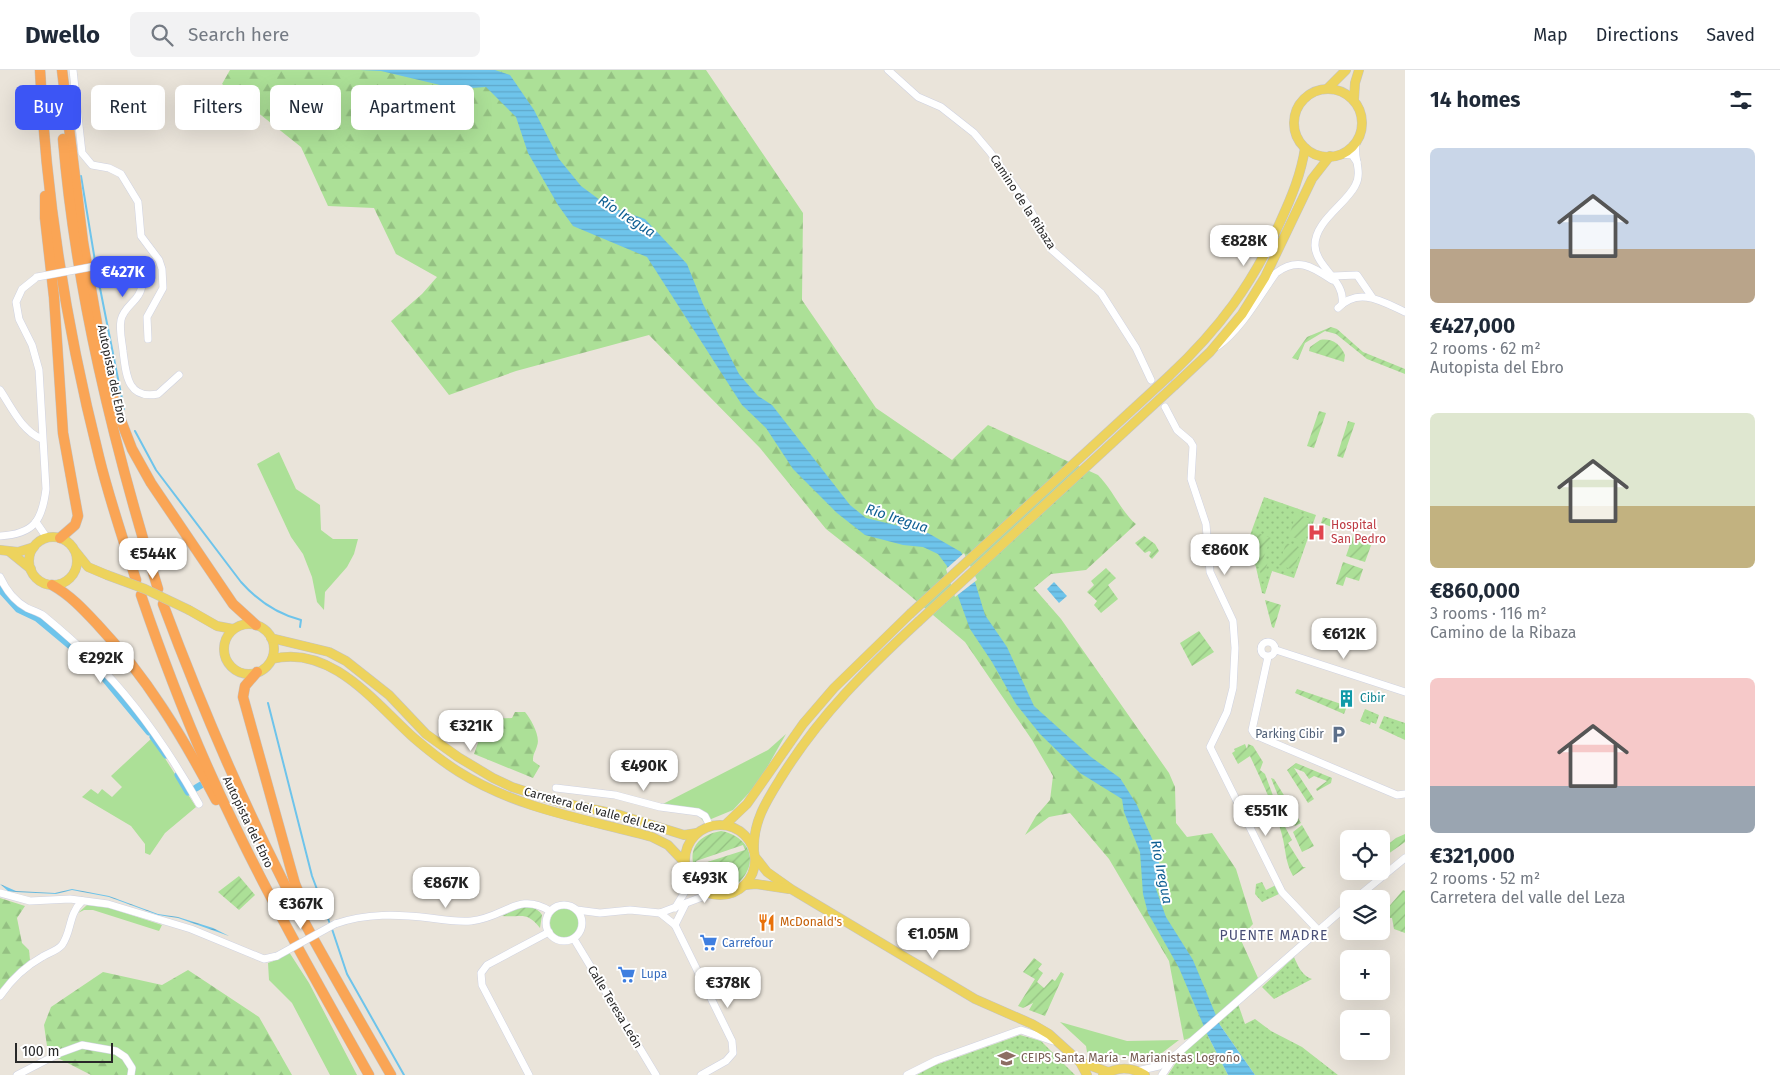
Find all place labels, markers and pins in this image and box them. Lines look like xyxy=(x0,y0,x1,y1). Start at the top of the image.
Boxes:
pin: €828K xyxy=(1209,224,1279,267)
pin: €427K xyxy=(88,256,158,298)
place label: Hospital San Pedro xyxy=(1331,518,1386,546)
hospital icon: Hospital San Pedro xyxy=(1307,522,1327,542)
pin: €860K xyxy=(1190,534,1260,576)
pin: €544K xyxy=(118,538,188,580)
pin: €612K xyxy=(1309,618,1379,660)
pin: €292K xyxy=(66,642,136,684)
building icon: Cibir xyxy=(1336,688,1356,708)
place label: Cibir xyxy=(1360,691,1386,705)
pin: €321K xyxy=(436,710,506,752)
parking icon: Parking Cibir xyxy=(1328,724,1348,744)
place label: Parking Cibir xyxy=(1255,727,1324,741)
pin: €490K xyxy=(609,750,679,792)
pin: €551K xyxy=(1231,794,1301,837)
pin: €493K xyxy=(670,862,740,904)
pin: €867K xyxy=(411,866,481,909)
pin: €367K xyxy=(266,888,336,930)
restaurant icon: McDonald's xyxy=(756,912,776,932)
place label: McDonald's xyxy=(780,915,842,929)
pin: €1.05M xyxy=(892,918,974,960)
supermarket icon: Carrefour xyxy=(698,933,718,953)
place label: Carrefour xyxy=(722,936,773,950)
supermarket icon: Lupa xyxy=(617,964,637,984)
pin: €378K xyxy=(693,966,763,1009)
place label: Lupa xyxy=(641,967,667,981)
school or university icon: CEIPS Santa María - Marianistas Logroño xyxy=(997,1048,1017,1068)
place label: CEIPS Santa María - Marianistas Logroño xyxy=(1021,1051,1240,1065)

